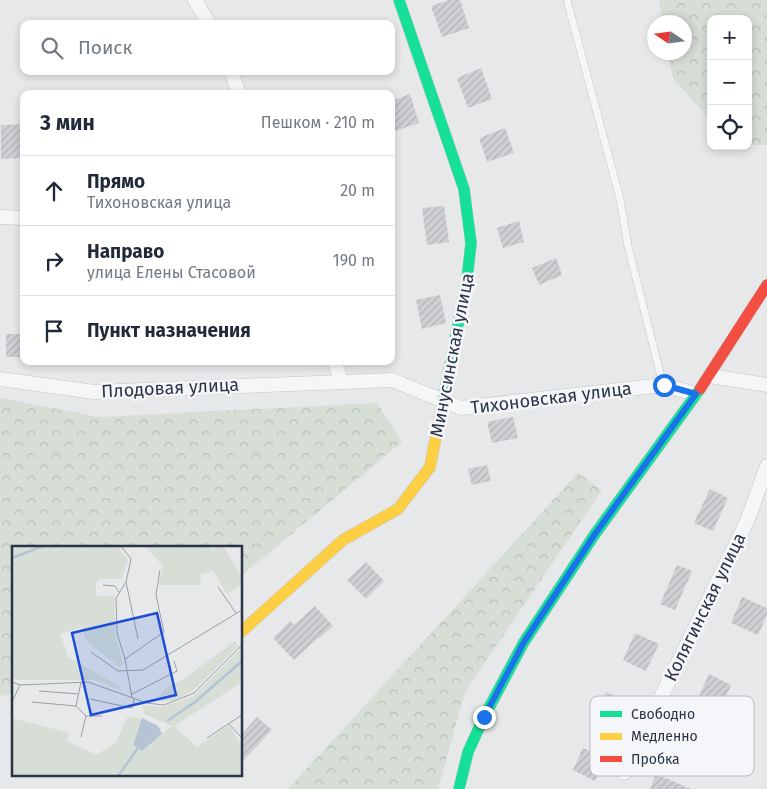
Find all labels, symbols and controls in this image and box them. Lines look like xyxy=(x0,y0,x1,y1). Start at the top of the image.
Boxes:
north arrow xyxy=(647,15,692,60)
map controls xyxy=(707,15,752,150)
button: + xyxy=(707,15,752,60)
search box xyxy=(20,20,395,75)
icon: search xyxy=(38,34,66,62)
text: Поиск xyxy=(78,36,132,59)
button: − xyxy=(707,60,752,105)
button: locate xyxy=(707,105,752,150)
text: 3 мин xyxy=(40,110,95,136)
text: Пешком · 210 m xyxy=(261,113,375,132)
text: Прямо xyxy=(87,170,145,193)
icon: ahead xyxy=(40,177,68,205)
text: 20 m xyxy=(340,181,375,200)
text: Тихоновская улица xyxy=(87,193,231,212)
text: Направо xyxy=(87,240,164,263)
icon: right xyxy=(40,247,68,275)
text: 190 m xyxy=(333,251,375,270)
text: улица Елены Стасовой xyxy=(87,263,256,282)
street label: Минусинская улица xyxy=(425,271,479,439)
icon: arrive xyxy=(40,317,68,345)
text: Пункт назначения xyxy=(87,319,251,342)
street label: Плодовая улица xyxy=(101,373,239,403)
route start xyxy=(653,374,676,397)
street label: Тихоновская улица xyxy=(469,377,633,419)
street label: Колягинская улица xyxy=(660,529,750,685)
inset map xyxy=(12,546,242,776)
legend xyxy=(590,696,754,776)
route end xyxy=(473,706,496,729)
text: Свободно xyxy=(631,706,695,723)
text: Медленно xyxy=(631,728,698,745)
text: Пробка xyxy=(631,751,680,768)

